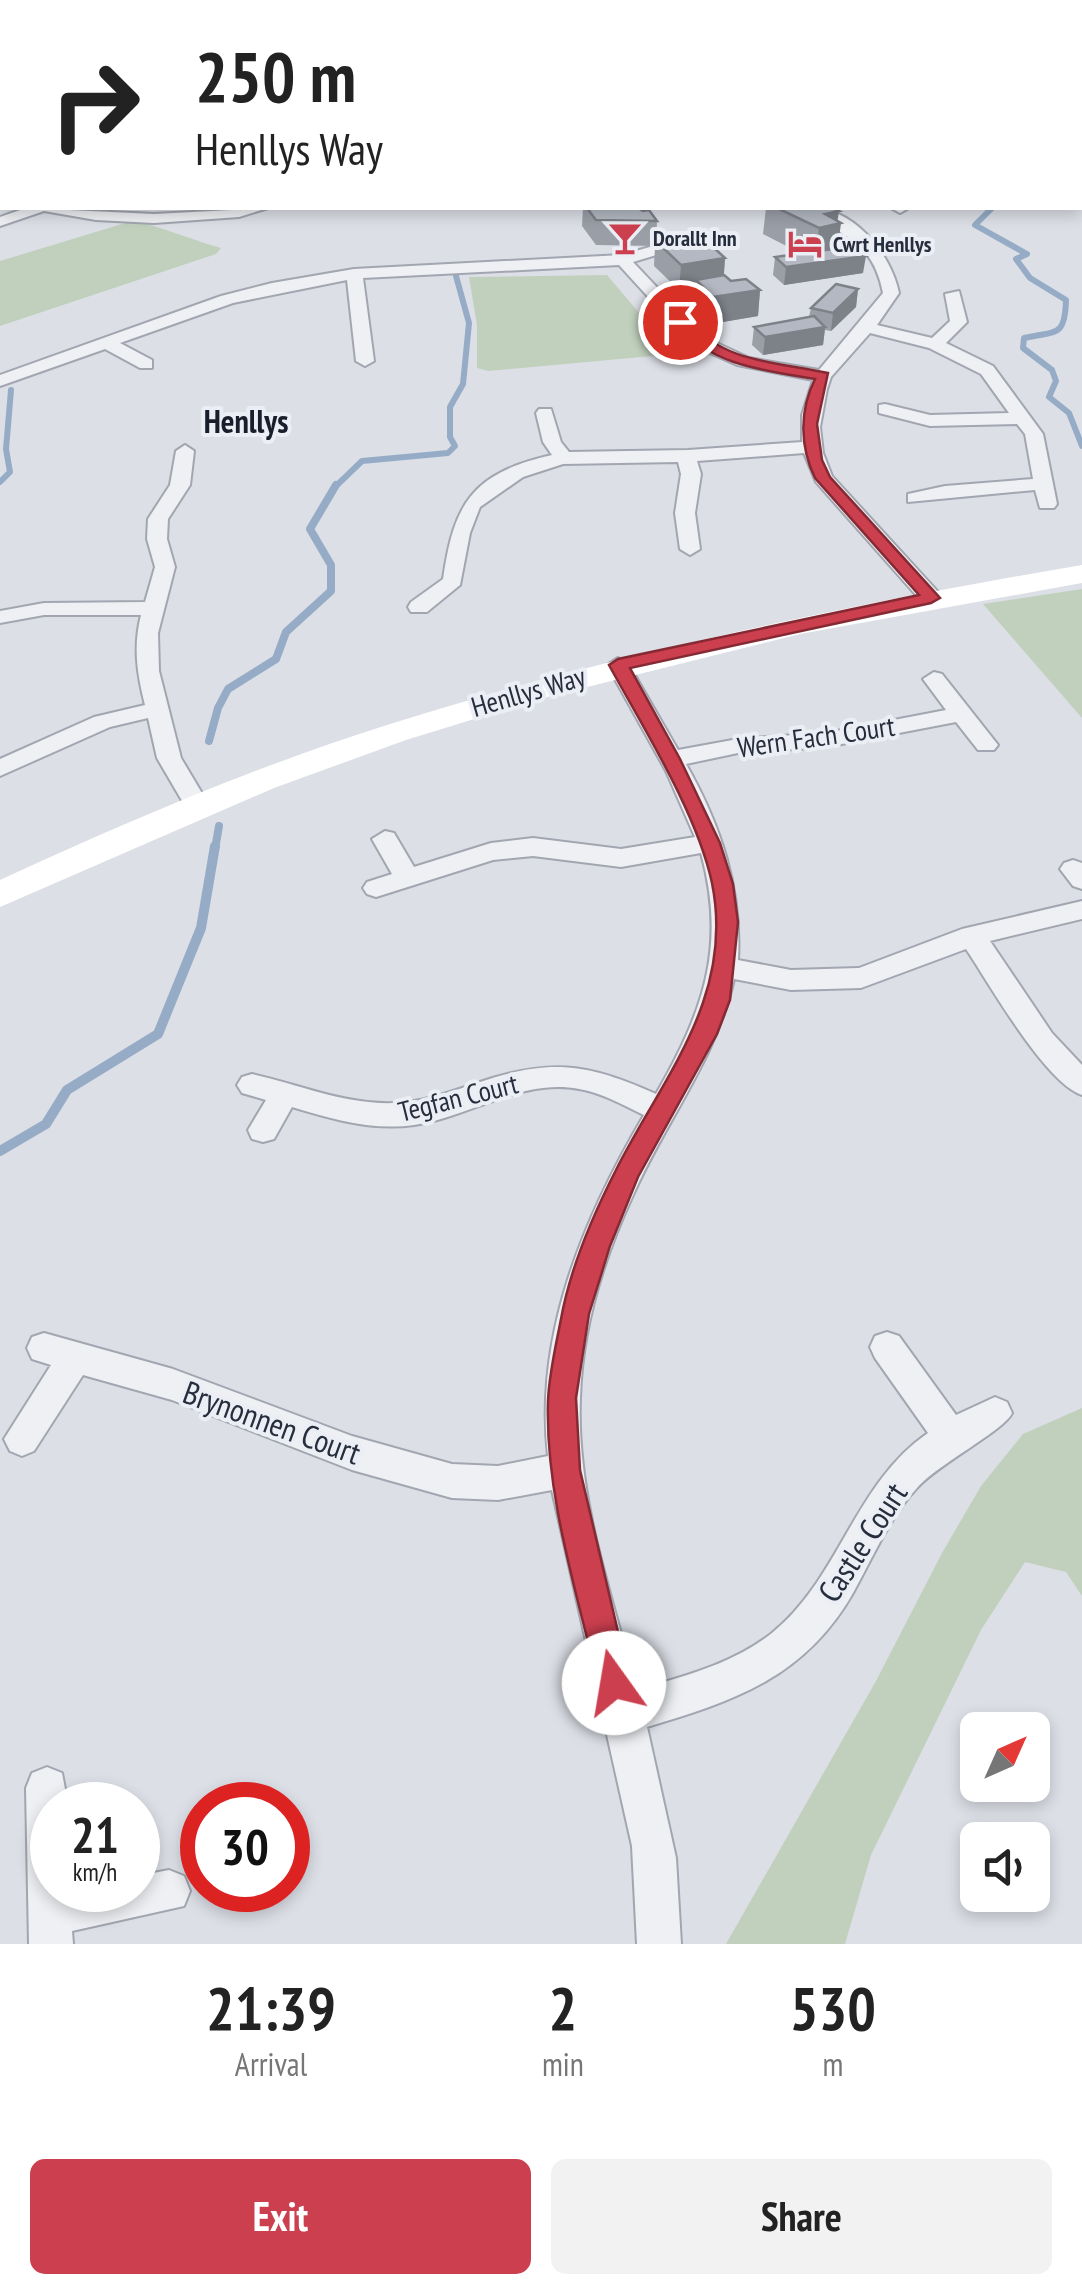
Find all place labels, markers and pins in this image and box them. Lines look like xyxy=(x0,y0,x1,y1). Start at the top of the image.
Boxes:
bar icon: Dorallt Inn xyxy=(606,219,644,257)
place label: Dorallt Inn xyxy=(653,224,737,252)
hotel icon: Cwrt Henllys xyxy=(786,225,824,263)
place label: Cwrt Henllys xyxy=(833,230,932,258)
pin xyxy=(638,280,723,365)

